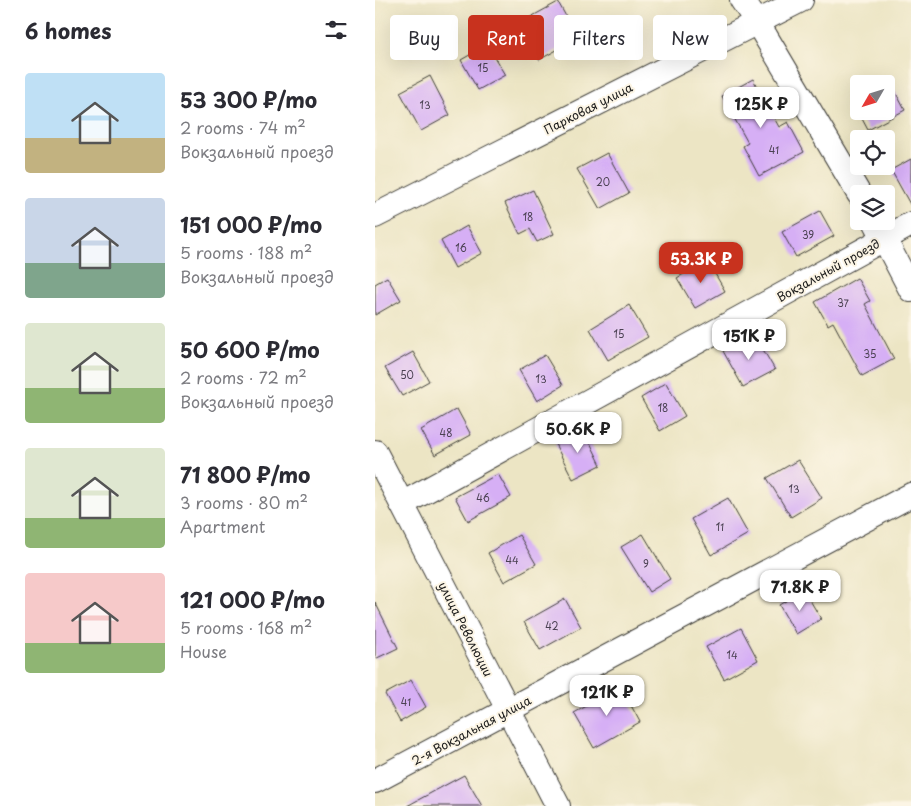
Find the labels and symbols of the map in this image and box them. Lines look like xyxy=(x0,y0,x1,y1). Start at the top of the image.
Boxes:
house number: 15 xyxy=(478,60,488,75)
north arrow xyxy=(850,75,895,120)
street label: Парковая улица xyxy=(540,78,636,138)
pin: 125K ₽ xyxy=(720,86,802,129)
house number: 13 xyxy=(419,97,431,112)
house number: 41 xyxy=(769,142,779,157)
house number: 20 xyxy=(596,174,610,189)
house number: 18 xyxy=(523,209,533,224)
house number: 39 xyxy=(802,227,814,242)
street label: Вокзальный проезд xyxy=(773,234,883,306)
house number: 16 xyxy=(455,240,467,255)
pin: 53.3K ₽ xyxy=(655,242,747,284)
house number: 37 xyxy=(837,295,850,310)
pin: 151K ₽ xyxy=(708,318,790,361)
house number: 15 xyxy=(614,326,624,341)
house number: 35 xyxy=(864,346,876,361)
house number: 50 xyxy=(400,367,414,382)
house number: 13 xyxy=(535,371,547,386)
house number: 18 xyxy=(658,400,668,415)
pin: 50.6K ₽ xyxy=(532,412,624,454)
house number: 48 xyxy=(440,425,452,440)
house number: 13 xyxy=(788,481,800,496)
house number: 46 xyxy=(476,490,490,505)
house number: 11 xyxy=(716,519,724,534)
house number: 44 xyxy=(505,552,519,567)
house number: 9 xyxy=(643,556,649,571)
pin: 71.8K ₽ xyxy=(754,570,846,612)
street label: улица Революции xyxy=(434,578,498,680)
house number: 42 xyxy=(545,618,559,633)
house number: 14 xyxy=(726,647,738,662)
pin: 121K ₽ xyxy=(566,674,648,717)
street label: 2-я Вокзальная улица xyxy=(408,691,534,769)
house number: 41 xyxy=(401,694,411,709)

